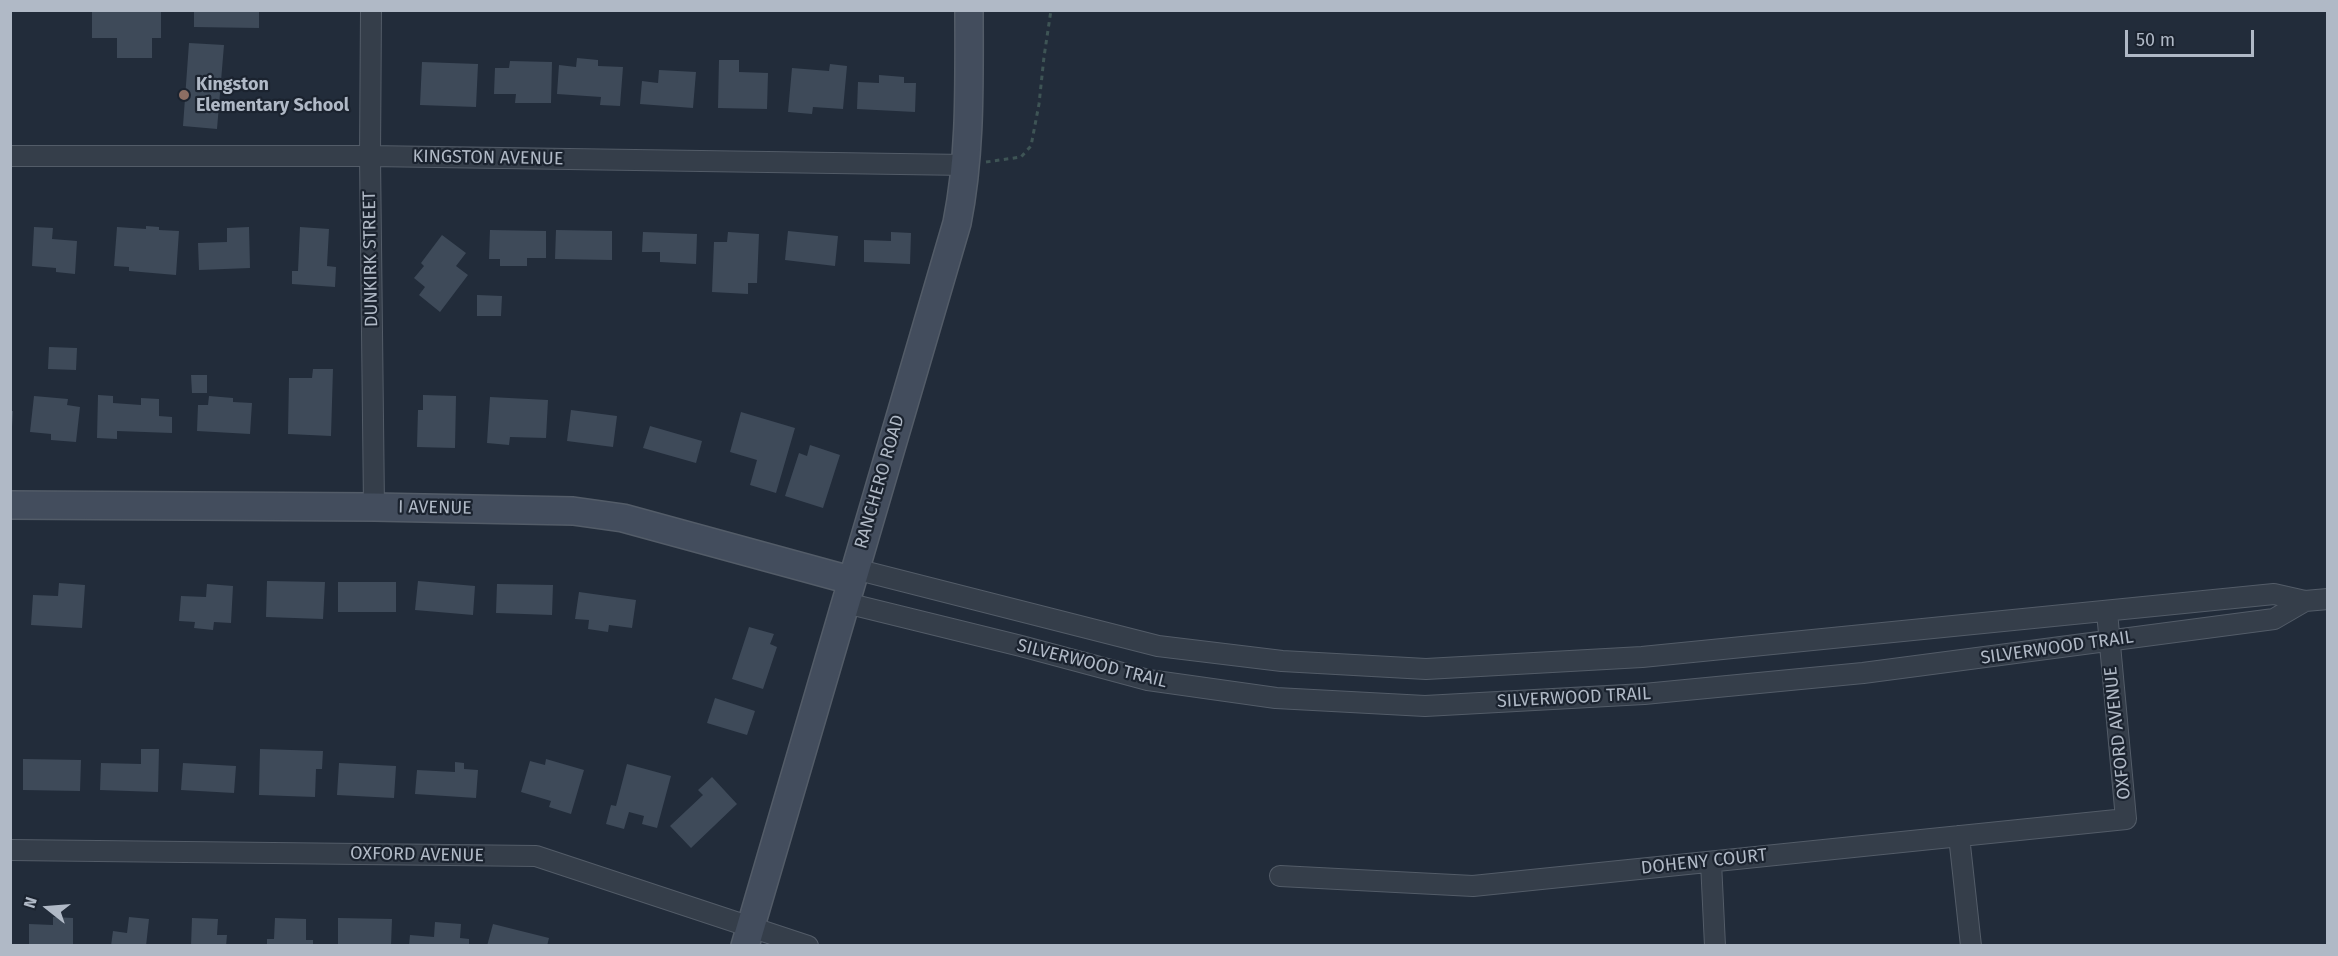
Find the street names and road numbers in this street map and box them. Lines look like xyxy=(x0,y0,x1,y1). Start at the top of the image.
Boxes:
street label: KINGSTON AVENUE xyxy=(412,146,564,170)
street label: DUNKIRK STREET xyxy=(359,191,383,327)
street label: RANCHERO ROAD xyxy=(851,413,909,551)
street label: I AVENUE xyxy=(398,497,472,519)
street label: SILVERWOOD TRAIL xyxy=(1979,627,2135,669)
street label: SILVERWOOD TRAIL xyxy=(1015,635,1169,693)
street label: OXFORD AVENUE xyxy=(2100,665,2136,801)
street label: SILVERWOOD TRAIL xyxy=(1496,683,1652,713)
street label: OXFORD AVENUE xyxy=(350,843,484,867)
street label: DOHENY COURT xyxy=(1640,845,1768,879)

